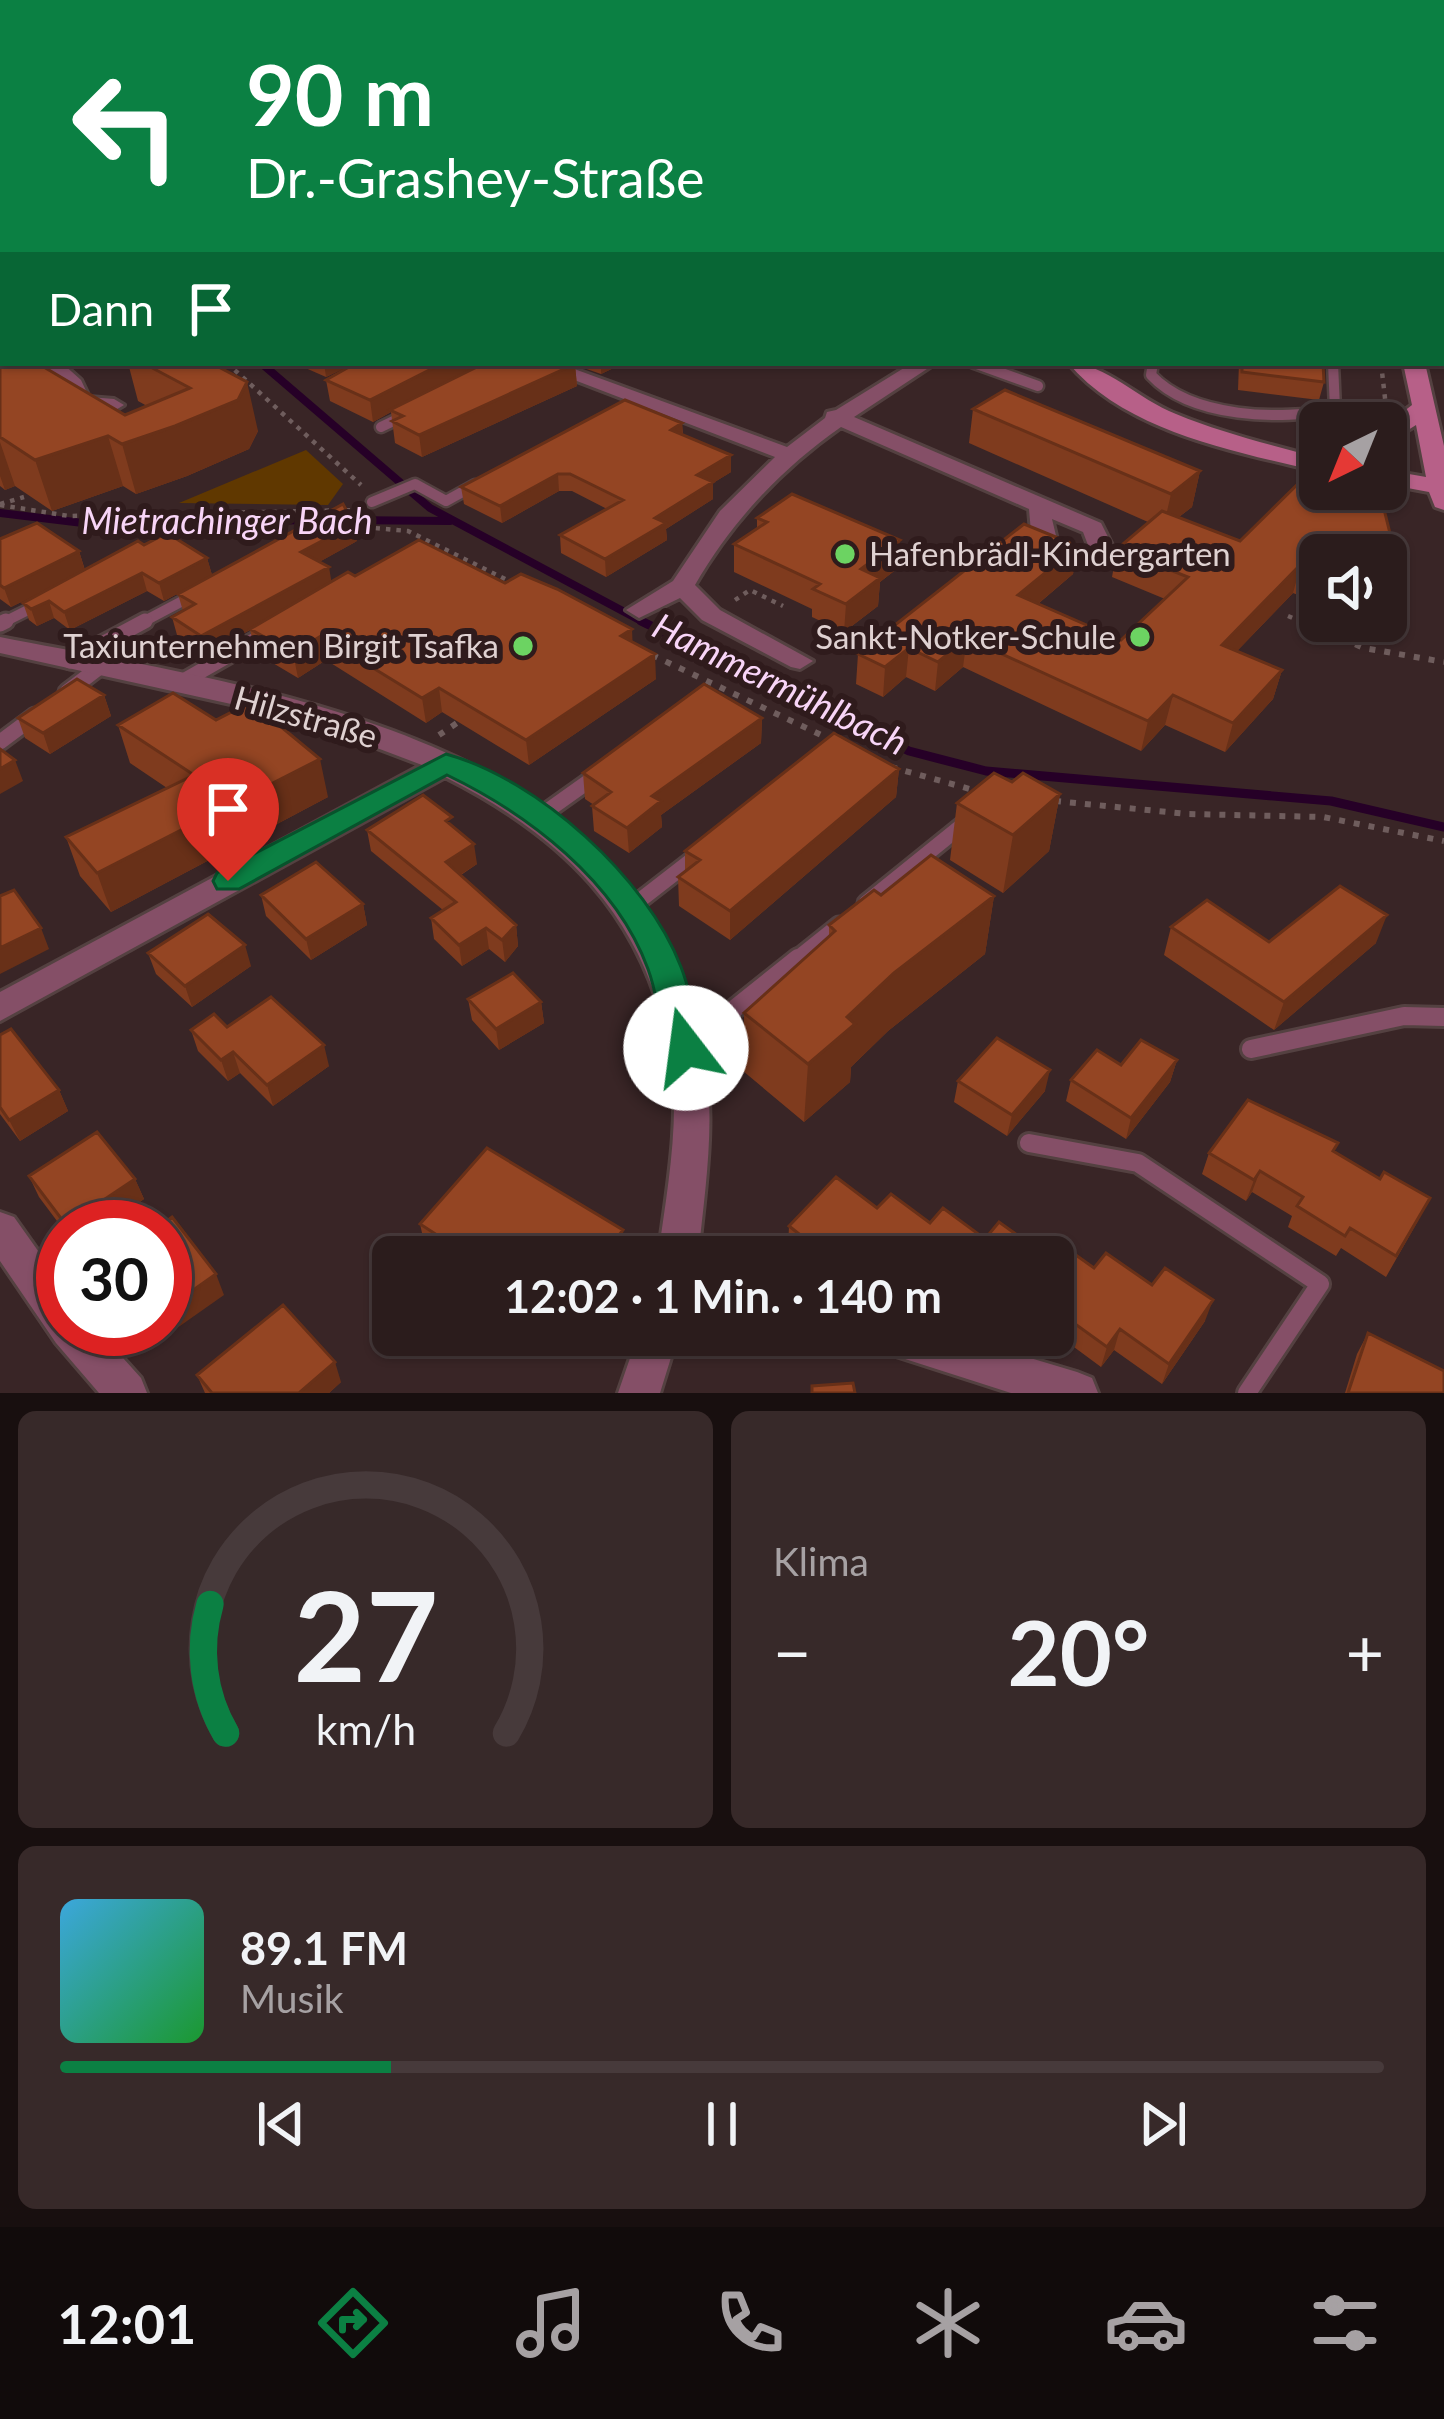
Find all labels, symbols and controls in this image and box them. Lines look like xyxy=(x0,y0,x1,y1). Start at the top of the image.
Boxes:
text: 90 m xyxy=(246,43,434,144)
icon: left xyxy=(48,48,204,204)
text: Dr.-Grashey-Straße xyxy=(246,145,704,210)
icon: arrive xyxy=(178,276,244,342)
text: Dann xyxy=(48,282,154,336)
north arrow xyxy=(1299,402,1407,510)
map controls xyxy=(1299,402,1407,642)
water label: Mietrachinger Bach xyxy=(81,498,373,542)
place label: Hafenbrädl-Kindergarten xyxy=(869,533,1231,573)
button: sound xyxy=(1299,534,1407,642)
marker: Hafenbrädl-Kindergarten xyxy=(832,541,858,567)
water label: Hammermühlbach xyxy=(646,603,915,764)
place label: Sankt-Notker-Schule xyxy=(815,616,1116,656)
marker: Sankt-Notker-Schule xyxy=(1127,624,1153,650)
place label: Taxiunternehmen Birgit Tsafka xyxy=(63,625,499,665)
marker: Taxiunternehmen Birgit Tsafka xyxy=(510,633,536,659)
street label: Hilzstraße xyxy=(230,677,382,755)
pin xyxy=(177,758,279,881)
icon: arrive xyxy=(195,776,261,842)
position arrow xyxy=(623,985,749,1111)
speed limit sign: 30 xyxy=(36,1200,192,1356)
text: 12:02 · 1 Min. · 140 m xyxy=(504,1269,942,1323)
text: Klima xyxy=(773,1538,869,1584)
text: 27 xyxy=(293,1559,438,1709)
text: 20° xyxy=(1008,1597,1149,1705)
text: − xyxy=(773,1612,811,1691)
text: + xyxy=(1346,1612,1384,1691)
text: km/h xyxy=(315,1702,416,1753)
text: 89.1 FM xyxy=(240,1921,408,1975)
text: Musik xyxy=(240,1975,344,2021)
icon: previous xyxy=(248,2091,314,2157)
icon: pause xyxy=(689,2091,755,2157)
icon: next xyxy=(1130,2091,1196,2157)
icon: directions xyxy=(311,2281,395,2365)
icon: music xyxy=(509,2281,593,2365)
icon: phone xyxy=(708,2281,792,2365)
icon: climate xyxy=(906,2281,990,2365)
icon: car xyxy=(1104,2281,1188,2365)
icon: filters xyxy=(1303,2281,1387,2365)
text: 12:01 xyxy=(57,2291,196,2356)

